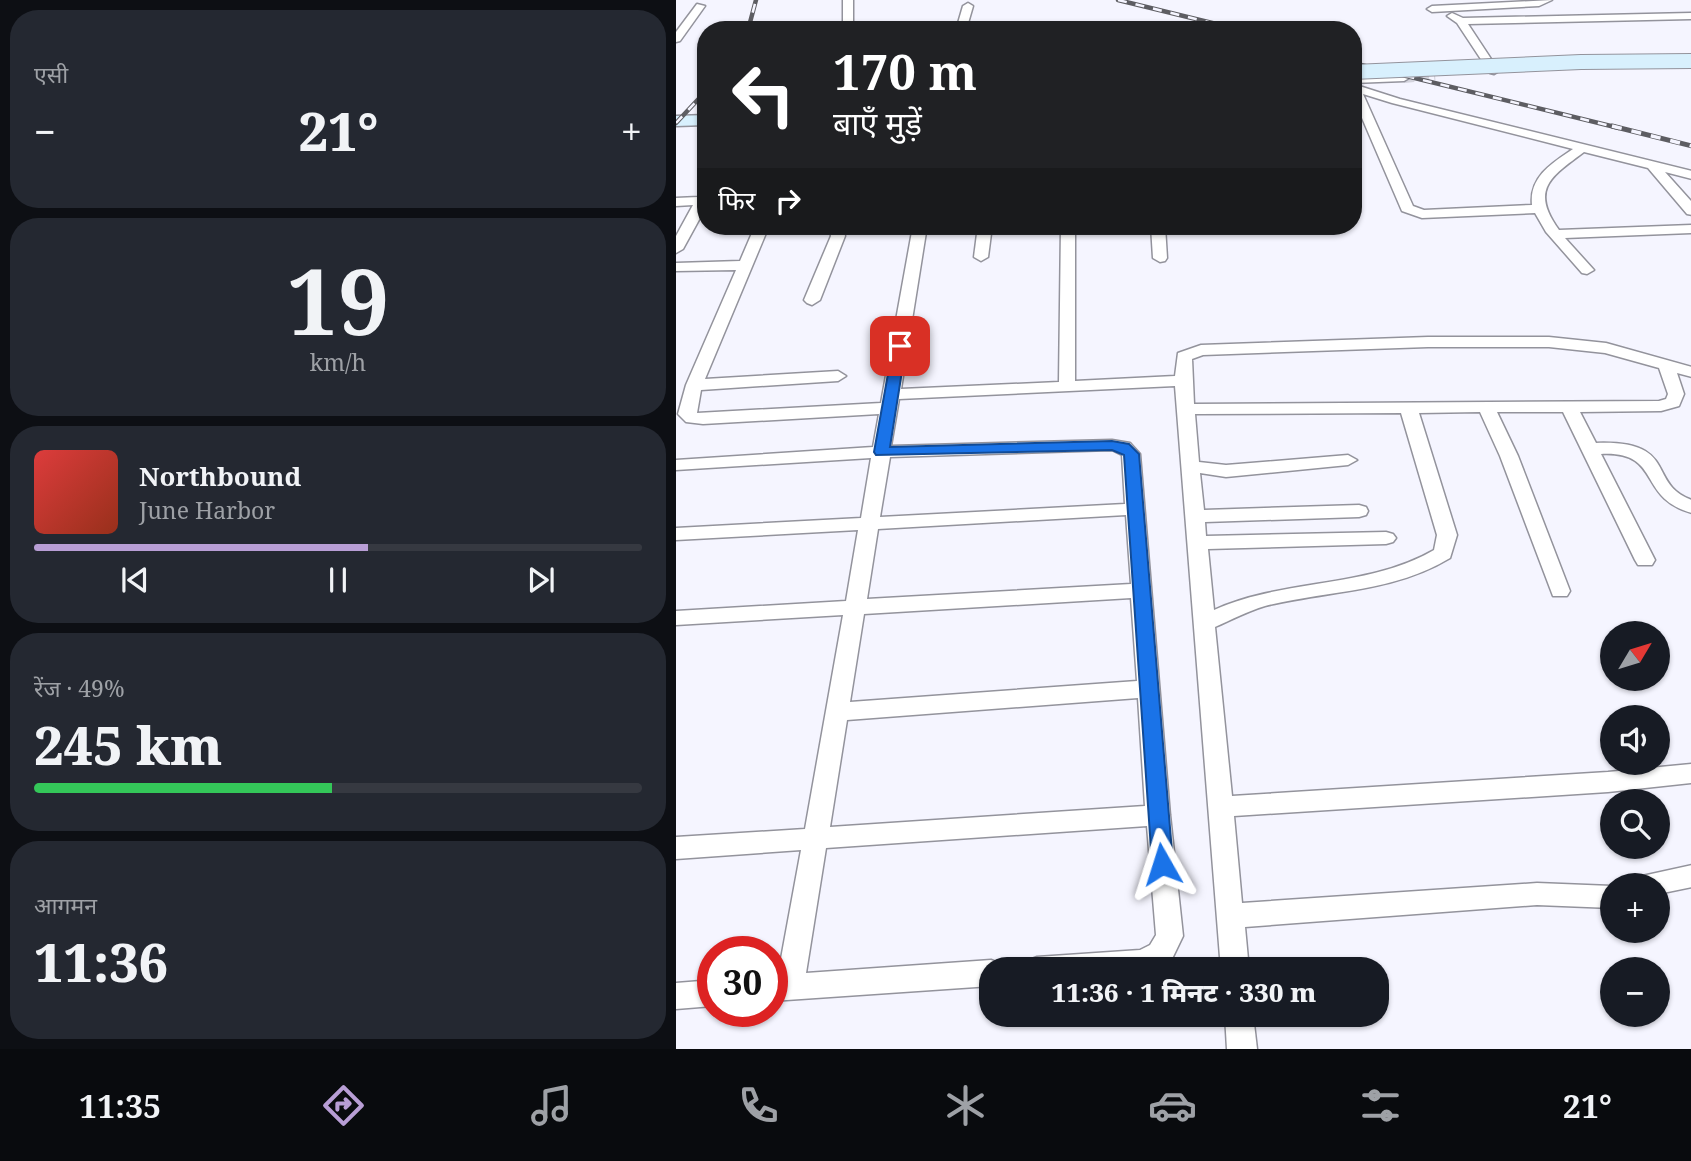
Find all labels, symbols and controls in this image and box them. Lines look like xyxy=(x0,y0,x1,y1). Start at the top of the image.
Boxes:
text: 170 m xyxy=(833,38,977,104)
icon: left xyxy=(718,49,809,140)
text: एसी xyxy=(34,58,68,90)
text: 21° xyxy=(298,95,378,166)
text: बाएँ मुड़ें xyxy=(833,101,922,144)
text: − xyxy=(34,105,56,157)
text: + xyxy=(621,105,642,157)
text: फिर xyxy=(718,182,755,218)
icon: right xyxy=(769,182,807,220)
text: 19 xyxy=(287,238,389,362)
pin xyxy=(870,316,930,376)
icon: arrive xyxy=(881,327,919,365)
text: km/h xyxy=(310,346,366,378)
text: Northbound xyxy=(139,458,301,494)
text: June Harbor xyxy=(139,494,275,526)
icon: previous xyxy=(116,561,154,599)
icon: pause xyxy=(319,561,357,599)
icon: next xyxy=(522,561,560,599)
north arrow xyxy=(1600,621,1670,691)
map controls xyxy=(1600,621,1670,1027)
text: रेंज · 49% xyxy=(34,672,125,704)
button: sound xyxy=(1600,705,1670,775)
text: 245 km xyxy=(34,709,222,780)
button: search xyxy=(1600,789,1670,859)
position arrow xyxy=(1125,827,1199,901)
button: + xyxy=(1600,873,1670,943)
text: आगमन xyxy=(34,889,97,921)
text: 11:36 xyxy=(34,926,168,997)
speed limit sign: 30 xyxy=(697,936,788,1027)
button: − xyxy=(1600,957,1670,1027)
text: 11:36 · 1 मिनट · 330 m xyxy=(1052,974,1316,1010)
icon: directions xyxy=(319,1081,368,1130)
icon: music xyxy=(527,1081,576,1130)
icon: phone xyxy=(734,1081,783,1130)
icon: climate xyxy=(941,1081,990,1130)
icon: car xyxy=(1148,1081,1197,1130)
icon: filters xyxy=(1356,1081,1405,1130)
text: 11:35 xyxy=(79,1084,161,1127)
text: 21° xyxy=(1563,1084,1612,1127)

